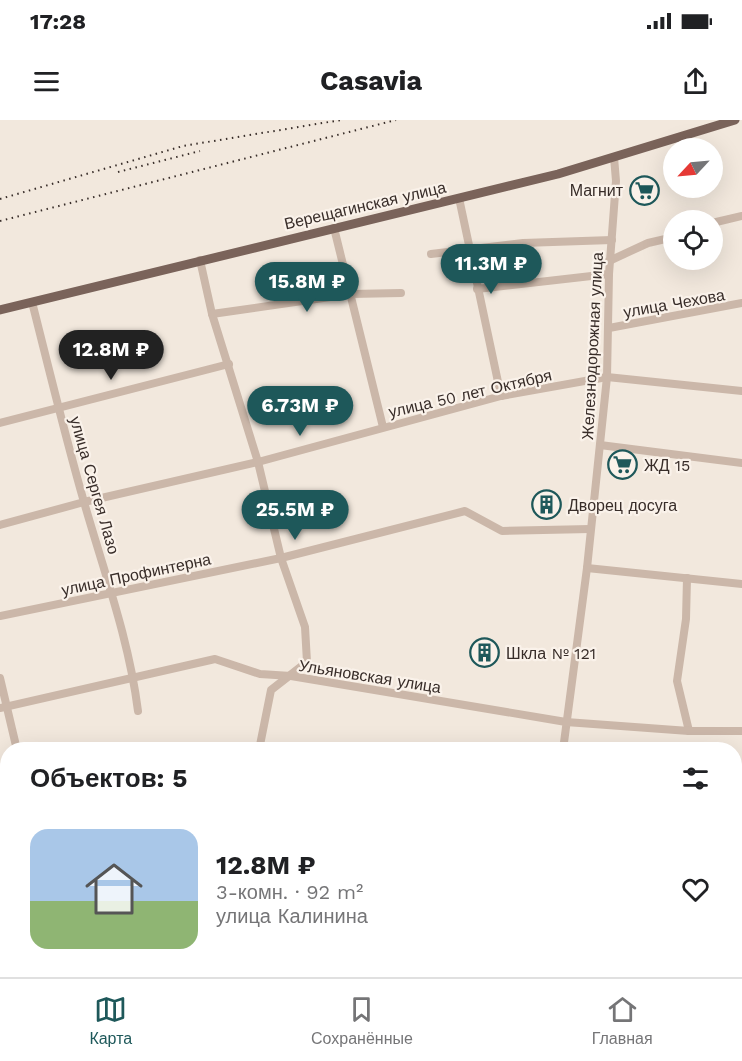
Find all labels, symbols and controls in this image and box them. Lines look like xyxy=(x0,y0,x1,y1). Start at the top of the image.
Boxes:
text: 17:28 xyxy=(30,9,86,34)
icon: menu xyxy=(30,65,63,98)
text: Casavia xyxy=(320,65,422,97)
icon: share xyxy=(679,65,712,98)
north arrow xyxy=(663,138,723,198)
map controls xyxy=(663,138,723,270)
supermarket icon: Магнит xyxy=(628,174,660,206)
street label: Верещагинская улица xyxy=(282,178,448,233)
place label: Магнит xyxy=(570,181,624,200)
button: locate xyxy=(663,210,723,270)
pin: 11.3M ₽ xyxy=(436,244,546,295)
text: 11.3M ₽ xyxy=(455,251,527,275)
street label: Железнодорожная улица xyxy=(578,252,607,440)
pin: 15.8M ₽ xyxy=(252,262,362,313)
text: 15.8M ₽ xyxy=(269,269,345,293)
street label: улица Чехова xyxy=(622,285,726,322)
pin: 12.8M ₽ xyxy=(56,330,166,381)
text: 12.8M ₽ xyxy=(73,337,149,361)
street label: улица 50 лет Октября xyxy=(387,365,554,422)
pin: 6.73M ₽ xyxy=(245,386,355,437)
text: 6.73M ₽ xyxy=(261,393,339,417)
street label: улица Сергея Лазо xyxy=(66,414,123,556)
supermarket icon: ЖД 15 xyxy=(607,449,639,481)
place label: ЖД 15 xyxy=(644,456,690,475)
building icon: Дворец досуга xyxy=(531,489,563,521)
pin: 25.5M ₽ xyxy=(240,490,350,541)
place label: Дворец досуга xyxy=(568,496,677,515)
text: 25.5M ₽ xyxy=(256,497,334,521)
street label: улица Профинтерна xyxy=(60,549,213,600)
building icon: Шкла № 121 xyxy=(469,637,501,669)
place label: Шкла № 121 xyxy=(506,644,596,663)
street label: Ульяновская улица xyxy=(297,656,443,697)
icon: filters xyxy=(679,762,712,795)
text: Объектов: 5 xyxy=(30,763,187,793)
text: 12.8M ₽ xyxy=(216,850,316,880)
icon: home xyxy=(78,853,150,925)
icon: heart xyxy=(679,873,712,906)
text: 3-комн. · 92 m² xyxy=(216,880,363,904)
text: улица Калинина xyxy=(216,904,368,928)
tab: Карта xyxy=(89,993,132,1048)
tab: Сохранённые xyxy=(311,993,413,1048)
tab: Главная xyxy=(592,993,653,1048)

